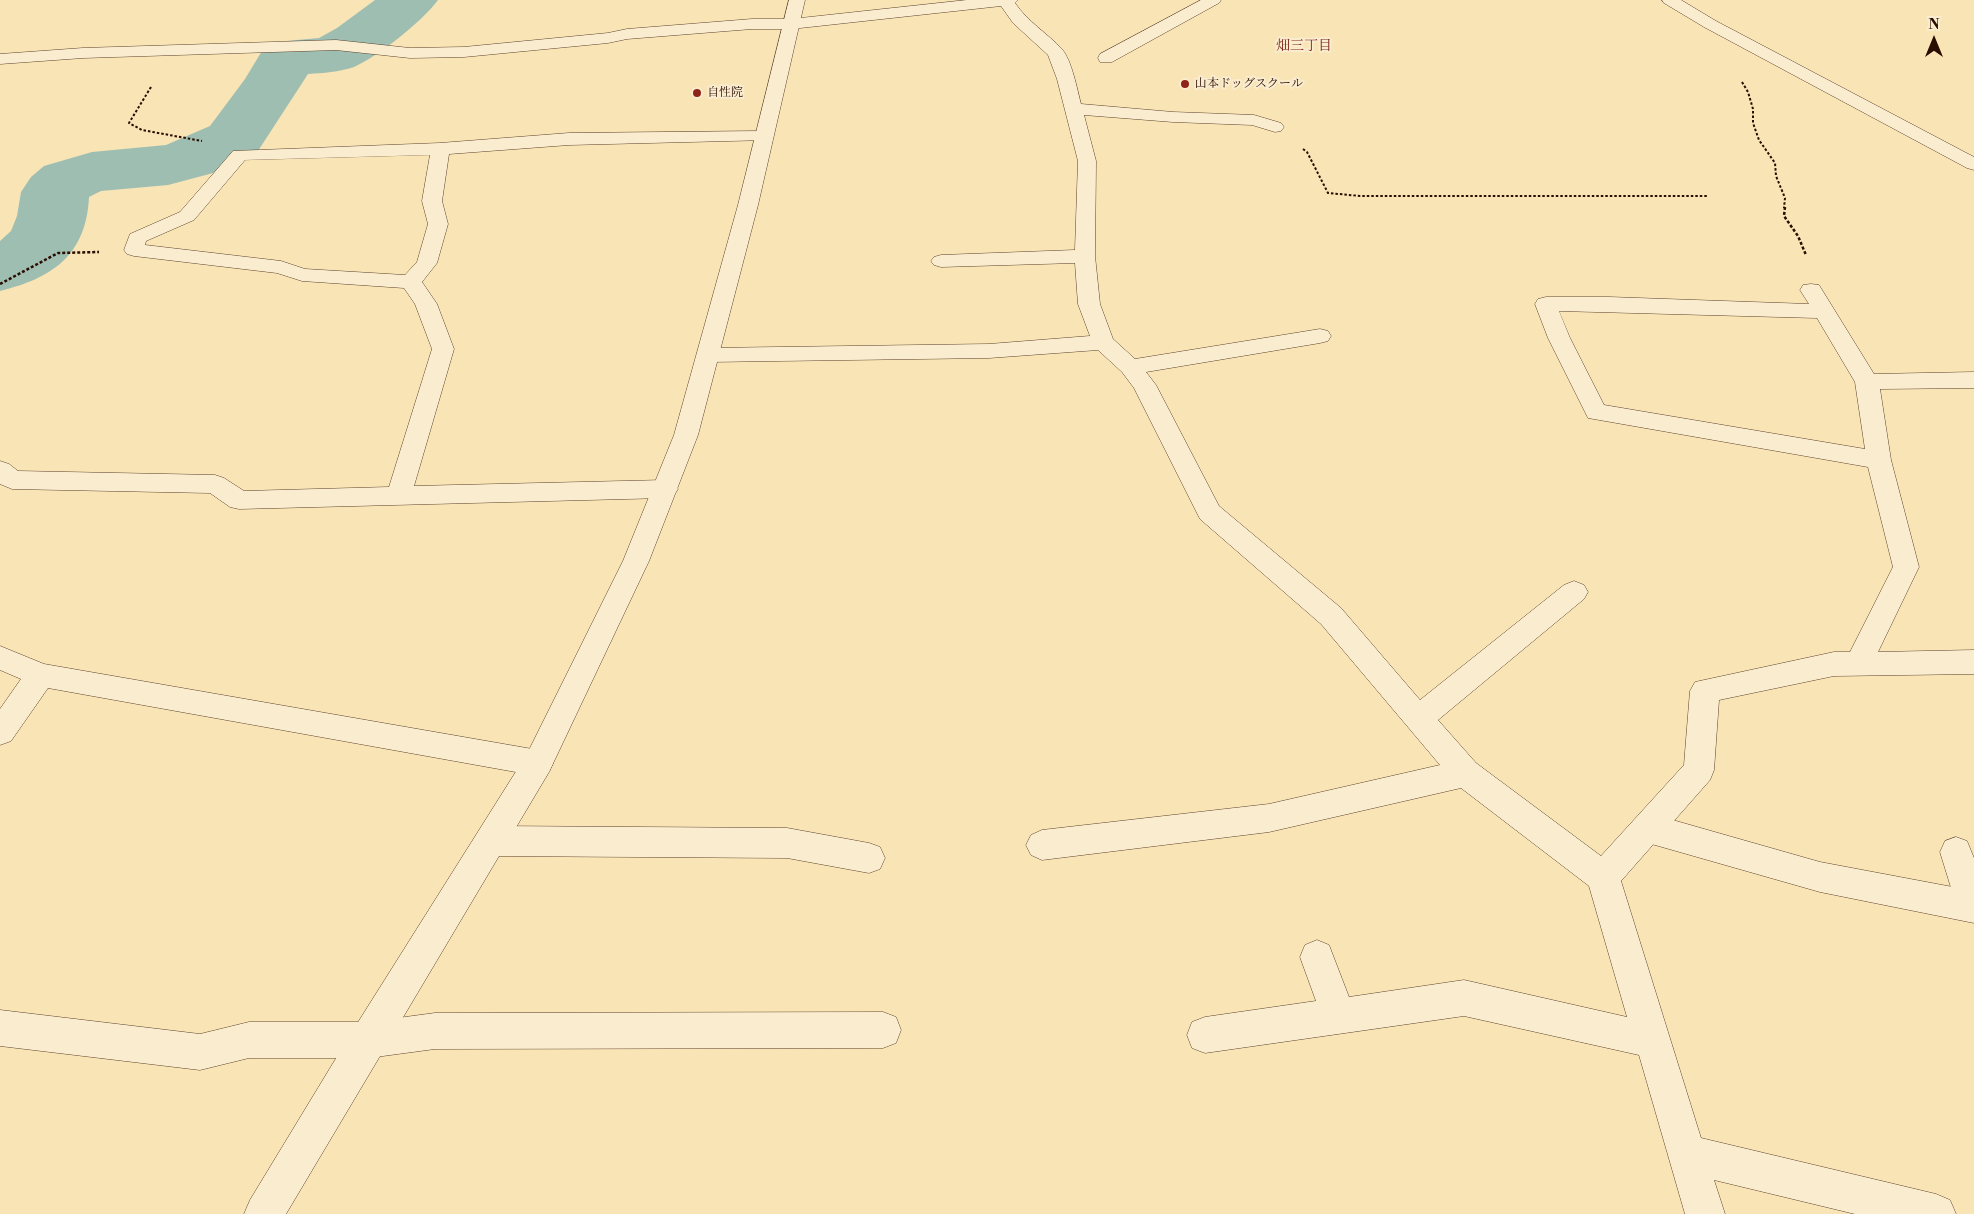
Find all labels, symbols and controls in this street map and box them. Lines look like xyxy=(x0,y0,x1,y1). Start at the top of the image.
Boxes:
north arrow xyxy=(1909,15,1959,65)
text: N xyxy=(1928,16,1940,34)
district label: 畑三丁目 xyxy=(1276,39,1332,55)
place label: 山本ドッグスクール xyxy=(1195,77,1303,91)
marker: 山本ドッグスクール xyxy=(1179,78,1191,90)
place label: 自性院 xyxy=(707,86,743,100)
marker: 自性院 xyxy=(691,87,703,99)

